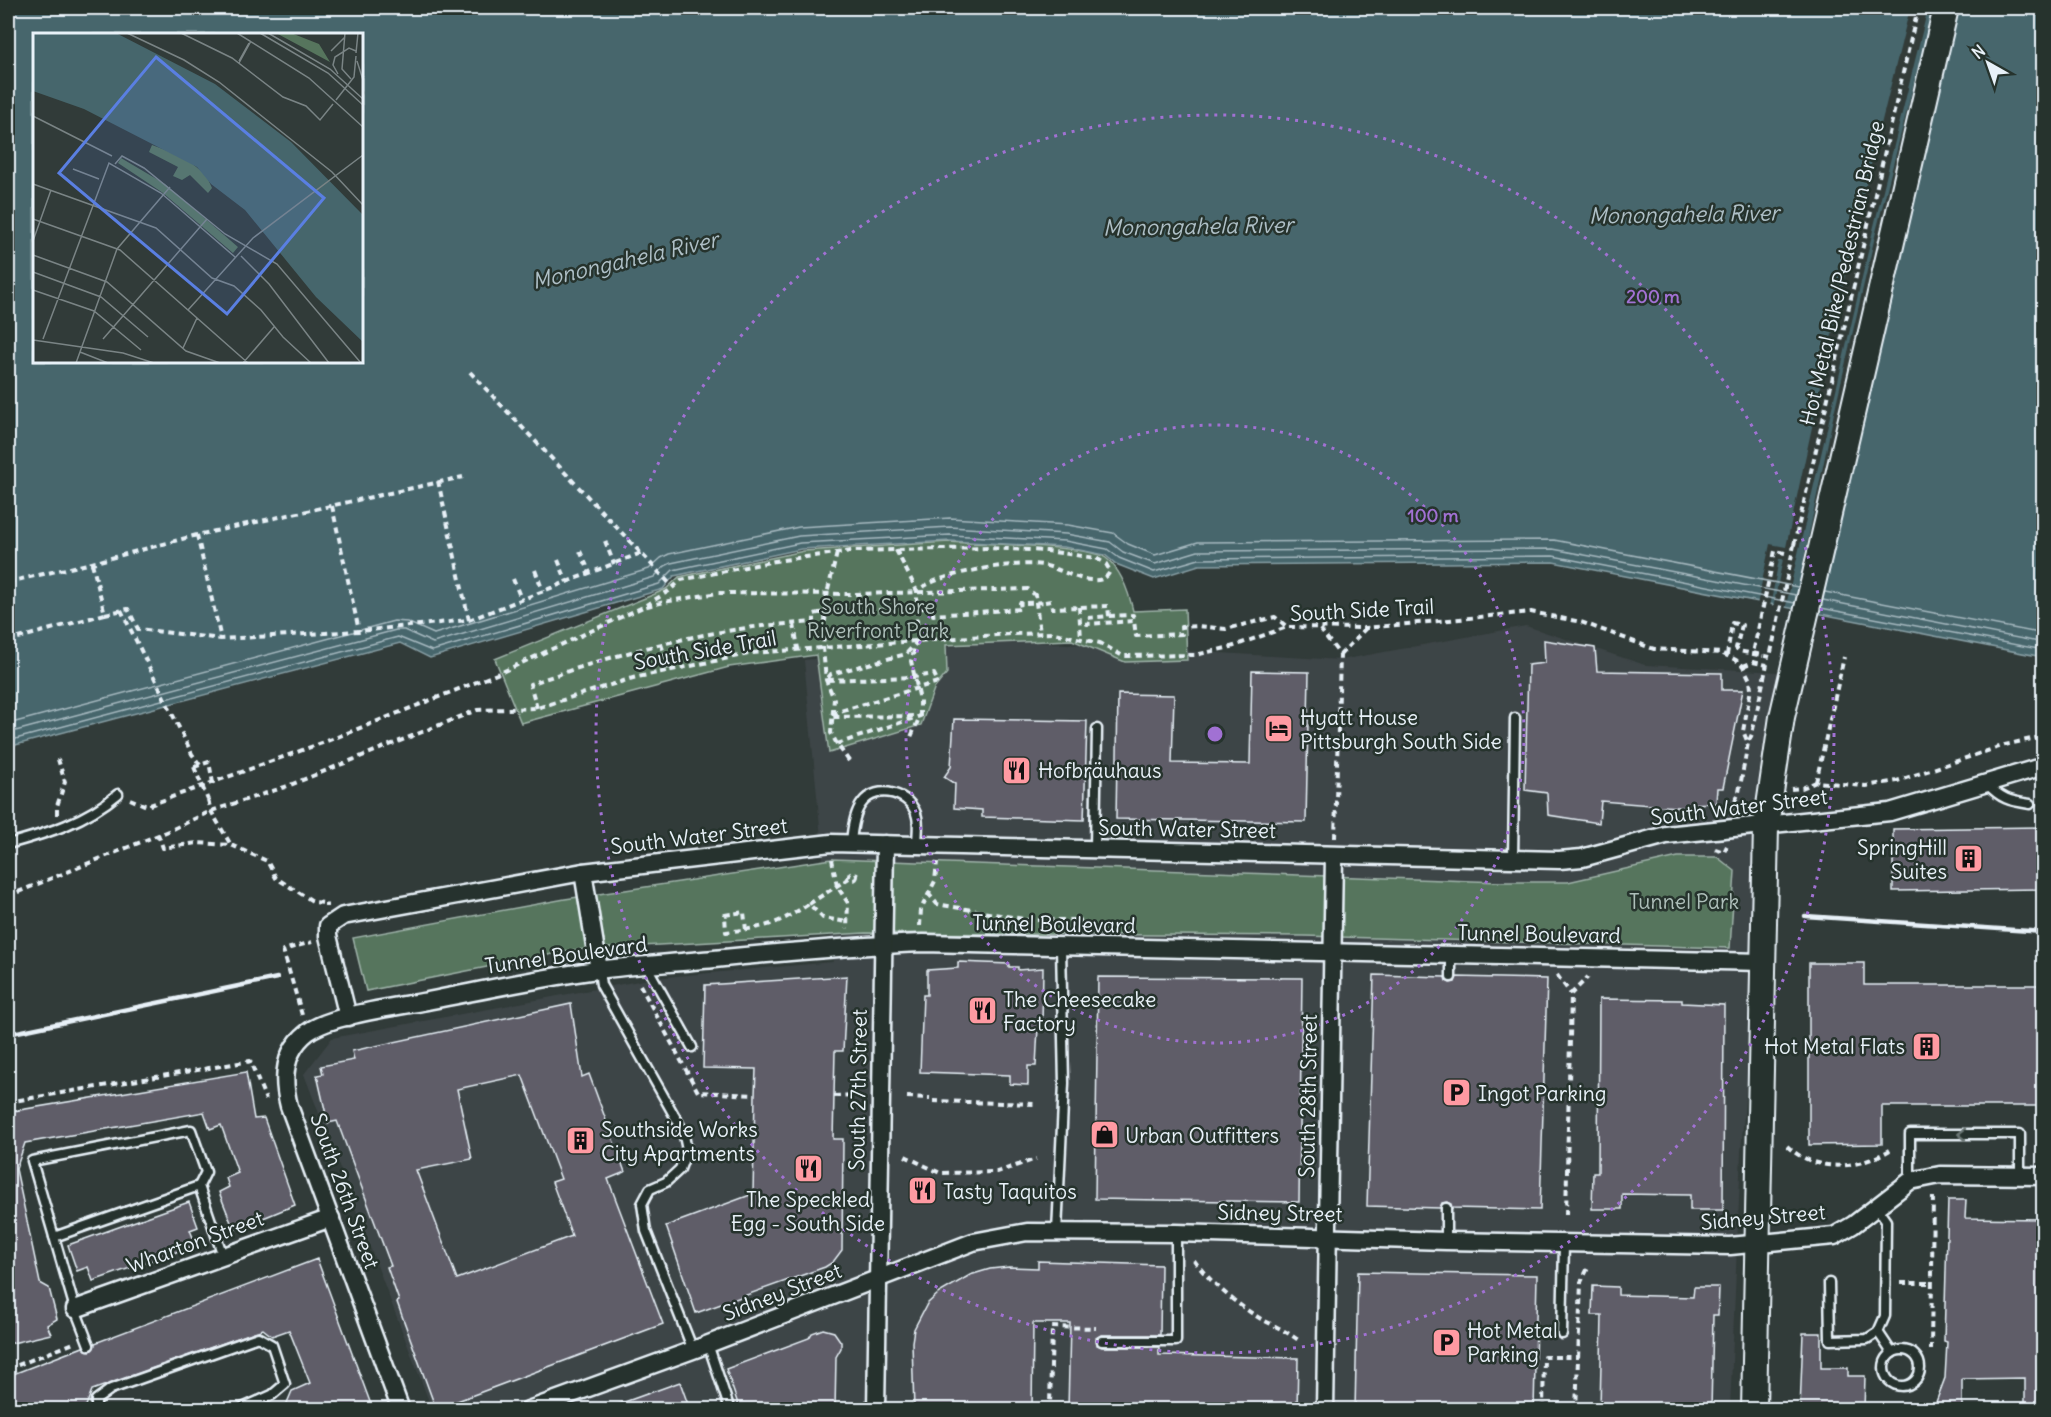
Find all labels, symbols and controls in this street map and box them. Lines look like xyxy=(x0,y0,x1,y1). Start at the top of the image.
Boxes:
inset map xyxy=(33,33,363,363)
north arrow xyxy=(1958,33,2018,93)
text: N xyxy=(1968,40,1989,63)
street label: Hot Metal Bike/Pedestrian Bridge xyxy=(1794,118,1890,428)
water label: Monongahela River xyxy=(1589,198,1782,230)
water label: Monongahela River xyxy=(1103,210,1296,242)
water label: Monongahela River xyxy=(529,224,724,295)
text: 200 m xyxy=(1626,285,1680,308)
text: 100 m xyxy=(1408,504,1459,527)
park label: South Shore Riverfront Park xyxy=(807,593,949,644)
street label: South Side Trail xyxy=(1289,593,1435,627)
street label: South Side Trail xyxy=(632,624,778,676)
place label: Hyatt House Pittsburgh South Side xyxy=(1300,704,1502,755)
hotel icon: Hyatt House Pittsburgh South Side xyxy=(1263,713,1295,745)
centre of rings xyxy=(1205,724,1225,744)
restaurant icon: Hofbräuhaus xyxy=(1001,754,1033,786)
place label: Hofbräuhaus xyxy=(1038,757,1162,784)
street label: South Water Street xyxy=(1649,783,1829,831)
street label: South Water Street xyxy=(609,812,789,860)
street label: South Water Street xyxy=(1098,814,1276,844)
place label: SpringHill Suites xyxy=(1857,834,1947,885)
building icon: SpringHill Suites xyxy=(1952,843,1984,875)
park label: Tunnel Park xyxy=(1629,888,1739,915)
street label: Tunnel Boulevard xyxy=(972,909,1136,939)
street label: Tunnel Boulevard xyxy=(1457,919,1621,949)
street label: Tunnel Boulevard xyxy=(483,930,649,980)
place label: The Cheesecake Factory xyxy=(1003,986,1156,1037)
restaurant icon: The Cheesecake Factory xyxy=(966,995,998,1027)
street label: South 27th Street xyxy=(843,1009,873,1171)
street label: South 28th Street xyxy=(1293,1014,1323,1178)
building icon: Hot Metal Flats xyxy=(1910,1030,1942,1062)
place label: Hot Metal Flats xyxy=(1764,1033,1905,1060)
parking icon: Ingot Parking xyxy=(1441,1077,1473,1109)
place label: Ingot Parking xyxy=(1478,1080,1607,1107)
street label: South 26th Street xyxy=(304,1109,386,1273)
place label: Southside Works City Apartments xyxy=(601,1116,758,1167)
shop icon: Urban Outfitters xyxy=(1088,1119,1120,1151)
place label: Urban Outfitters xyxy=(1125,1122,1279,1149)
building icon: Southside Works City Apartments xyxy=(564,1125,596,1157)
one-way arrow xyxy=(1957,1128,1966,1140)
restaurant icon: The Speckled Egg - South Side xyxy=(792,1152,824,1184)
restaurant icon: Tasty Taquitos xyxy=(906,1175,938,1207)
place label: Tasty Taquitos xyxy=(943,1178,1077,1205)
place label: The Speckled Egg - South Side xyxy=(731,1186,885,1237)
street label: Sidney Street xyxy=(1217,1198,1343,1228)
street label: Sidney Street xyxy=(1699,1198,1827,1236)
street label: Wharton Street xyxy=(123,1205,267,1279)
street label: Sidney Street xyxy=(719,1257,845,1327)
place label: Hot Metal Parking xyxy=(1467,1317,1558,1368)
parking icon: Hot Metal Parking xyxy=(1430,1326,1462,1358)

